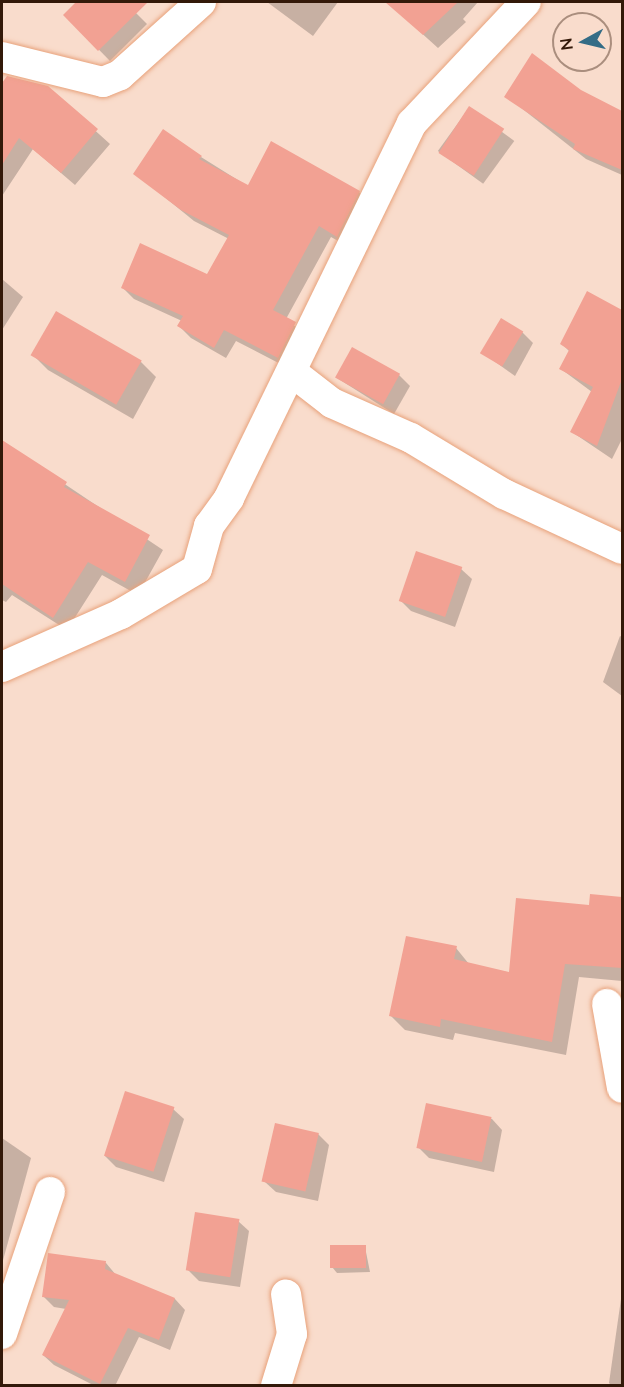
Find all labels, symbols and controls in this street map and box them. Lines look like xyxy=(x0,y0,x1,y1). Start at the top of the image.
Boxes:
north arrow xyxy=(552,12,612,72)
text: N xyxy=(555,37,576,52)

